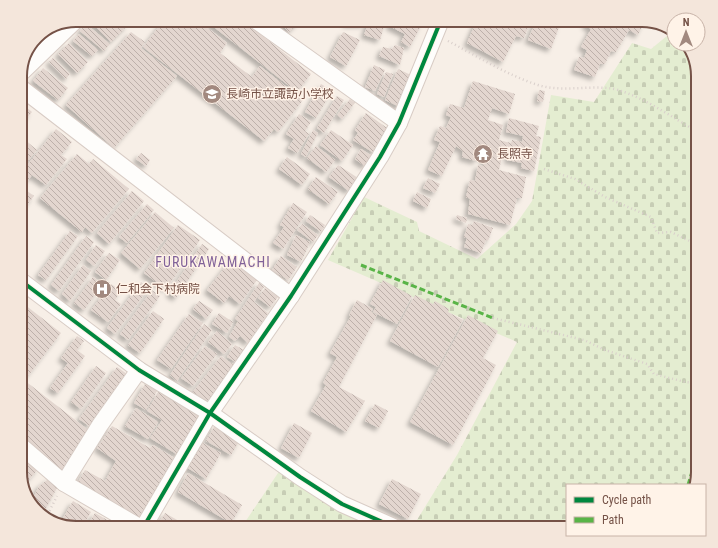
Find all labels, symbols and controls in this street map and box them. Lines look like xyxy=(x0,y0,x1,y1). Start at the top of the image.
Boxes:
north arrow xyxy=(666,12,706,52)
text: N xyxy=(683,16,690,29)
school or university icon: 長崎市立諏訪小学校 xyxy=(201,83,223,105)
place label: 長崎市立諏訪小学校 xyxy=(226,87,334,101)
temple icon: 長照寺 xyxy=(472,143,494,165)
place label: 長照寺 xyxy=(497,147,533,161)
district label: FURUKAWAMACHI xyxy=(155,254,271,270)
hospital icon: 仁和会下村病院 xyxy=(91,278,113,300)
place label: 仁和会下村病院 xyxy=(116,282,200,296)
legend xyxy=(566,484,706,536)
text: Cycle path xyxy=(602,493,652,507)
text: Path xyxy=(602,513,624,527)

